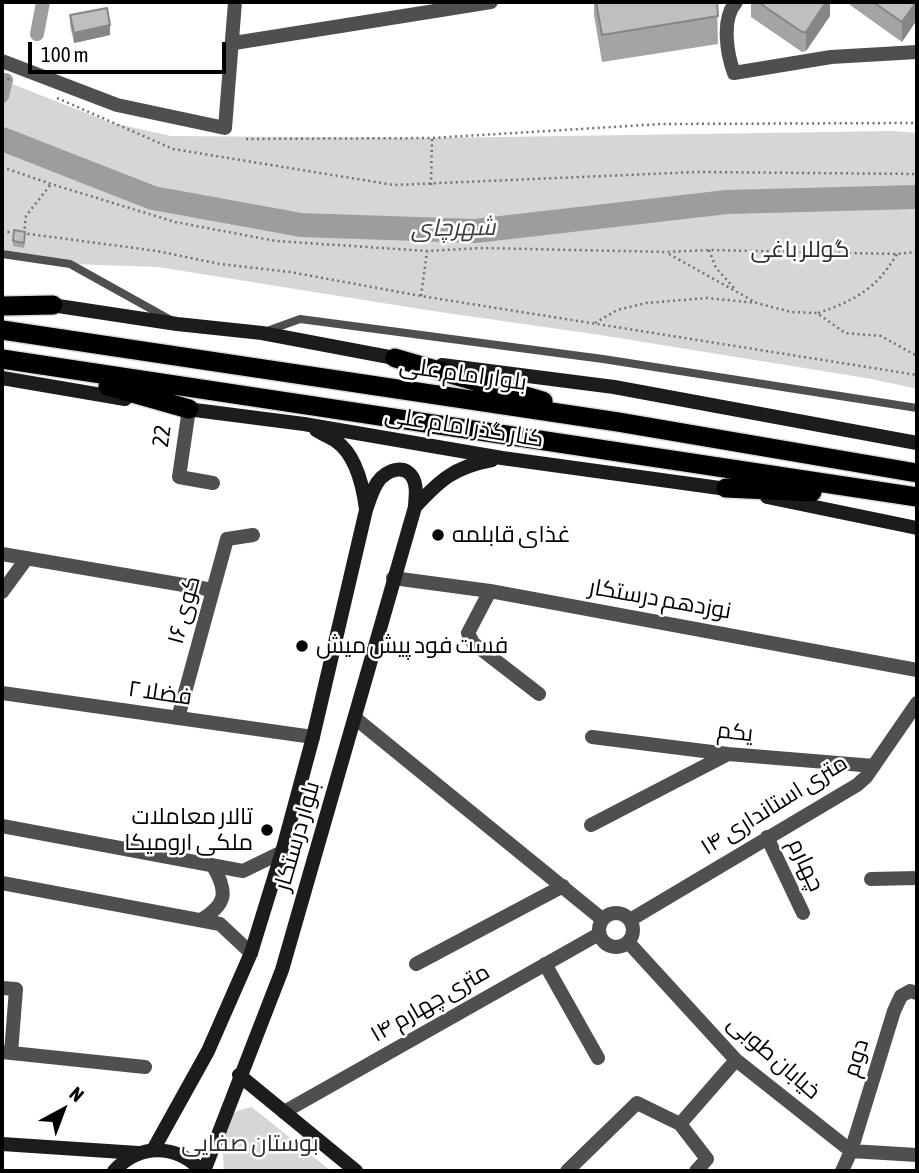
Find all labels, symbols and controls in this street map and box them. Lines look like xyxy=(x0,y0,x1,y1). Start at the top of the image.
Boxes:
scale bar xyxy=(32,28,229,72)
text: 100 m xyxy=(41,42,89,66)
water label: شهرچای xyxy=(410,213,496,243)
park label: گوللر باغی xyxy=(750,236,850,264)
street label: بلوار امام علی xyxy=(398,351,528,397)
street label: کنار گذر امام علی xyxy=(383,401,545,453)
street label: 22 xyxy=(147,423,177,449)
place label: غذای قابلمه xyxy=(452,521,571,549)
marker: غذای قابلمه xyxy=(430,527,446,543)
street label: کوی ۱۶ xyxy=(162,573,206,647)
street label: نوزدهم درستکار xyxy=(587,573,733,625)
place label: فست فود پیش میش xyxy=(316,632,508,660)
marker: فست فود پیش میش xyxy=(294,638,310,654)
street label: فضلا ۲ xyxy=(126,675,194,711)
street label: یکم xyxy=(715,716,755,748)
street label: ۱۴ متری استانداری xyxy=(696,749,852,861)
street label: بلوار درستکار xyxy=(268,778,326,894)
place label: تالار معاملات ملکی ارومیکا xyxy=(124,803,253,857)
marker: تالار معاملات ملکی ارومیکا xyxy=(259,822,275,838)
street label: چهارم xyxy=(782,834,830,896)
street label: ۱۴ متری چهارم xyxy=(366,958,494,1048)
street label: خیابان طوبی xyxy=(722,1009,826,1105)
street label: دوم xyxy=(837,1036,875,1080)
north arrow xyxy=(28,1075,98,1145)
text: N xyxy=(65,1082,88,1106)
park label: بوستان صفایی xyxy=(181,1130,319,1158)

